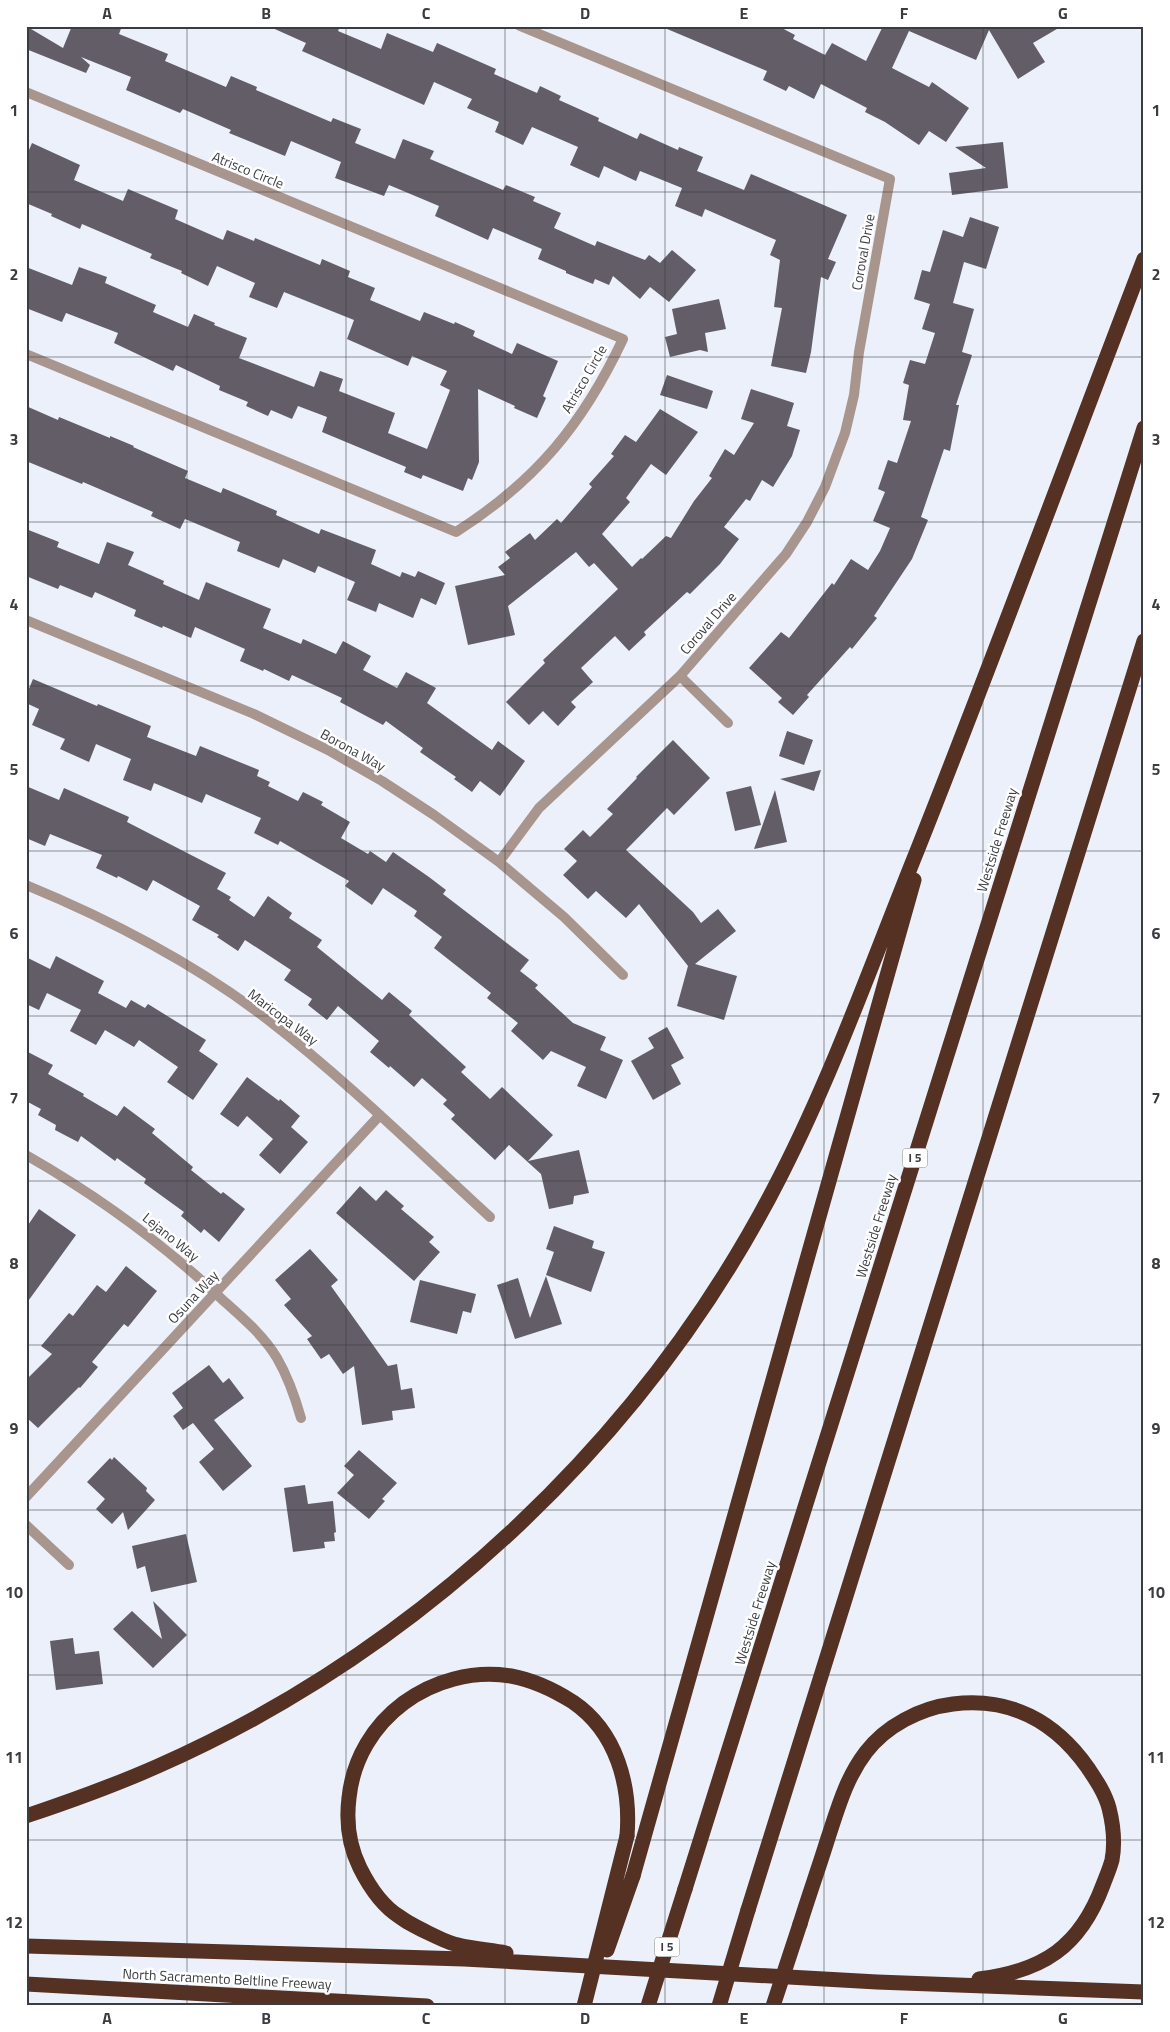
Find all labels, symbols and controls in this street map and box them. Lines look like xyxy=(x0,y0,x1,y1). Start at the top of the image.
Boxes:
text: A xyxy=(102,1,112,25)
text: B xyxy=(261,1,271,25)
text: C xyxy=(422,1,431,25)
text: D xyxy=(580,1,590,25)
text: E xyxy=(740,1,749,25)
text: F xyxy=(900,1,909,25)
text: G xyxy=(1058,1,1068,25)
text: 1 xyxy=(10,98,18,122)
text: 1 xyxy=(1152,98,1160,122)
street label: Atrisco Circle xyxy=(209,146,287,193)
street label: Coroval Drive xyxy=(845,212,880,292)
text: 2 xyxy=(10,262,18,286)
text: 2 xyxy=(1152,262,1160,286)
street label: Atrisco Circle xyxy=(556,341,612,417)
text: 3 xyxy=(10,427,18,451)
text: 3 xyxy=(1152,427,1160,451)
street label: Coroval Drive xyxy=(674,587,741,659)
text: 4 xyxy=(10,592,19,616)
text: 4 xyxy=(1152,592,1161,616)
street label: Borona Way xyxy=(317,723,390,776)
text: 5 xyxy=(10,757,19,781)
text: 5 xyxy=(1152,757,1161,781)
street label: Westside Freeway xyxy=(971,785,1022,895)
text: 6 xyxy=(10,921,19,945)
text: 6 xyxy=(1152,921,1161,945)
street label: Maricopa Way xyxy=(244,983,323,1050)
text: 7 xyxy=(10,1086,18,1110)
text: 7 xyxy=(1152,1086,1160,1110)
road number: I 5 xyxy=(902,1148,928,1168)
street label: Westside Freeway xyxy=(850,1171,901,1281)
street label: Lejano Way xyxy=(138,1207,204,1266)
text: 8 xyxy=(10,1251,19,1275)
text: 8 xyxy=(1152,1251,1161,1275)
street label: Osuna Way xyxy=(162,1265,223,1328)
text: 9 xyxy=(10,1416,19,1440)
text: 9 xyxy=(1152,1416,1161,1440)
street label: Westside Freeway xyxy=(729,1558,780,1668)
text: 10 xyxy=(5,1580,23,1604)
text: 10 xyxy=(1147,1580,1165,1604)
text: 11 xyxy=(5,1745,23,1769)
text: 11 xyxy=(1147,1745,1165,1769)
text: 12 xyxy=(5,1910,23,1934)
text: 12 xyxy=(1147,1910,1165,1934)
road number: I 5 xyxy=(654,1938,680,1956)
street label: North Sacramento Beltline Freeway xyxy=(122,1963,332,1994)
text: A xyxy=(102,2006,112,2030)
text: B xyxy=(261,2006,271,2030)
text: C xyxy=(422,2006,431,2030)
text: D xyxy=(580,2006,590,2030)
text: E xyxy=(740,2006,749,2030)
text: F xyxy=(900,2006,909,2030)
text: G xyxy=(1058,2006,1068,2030)

